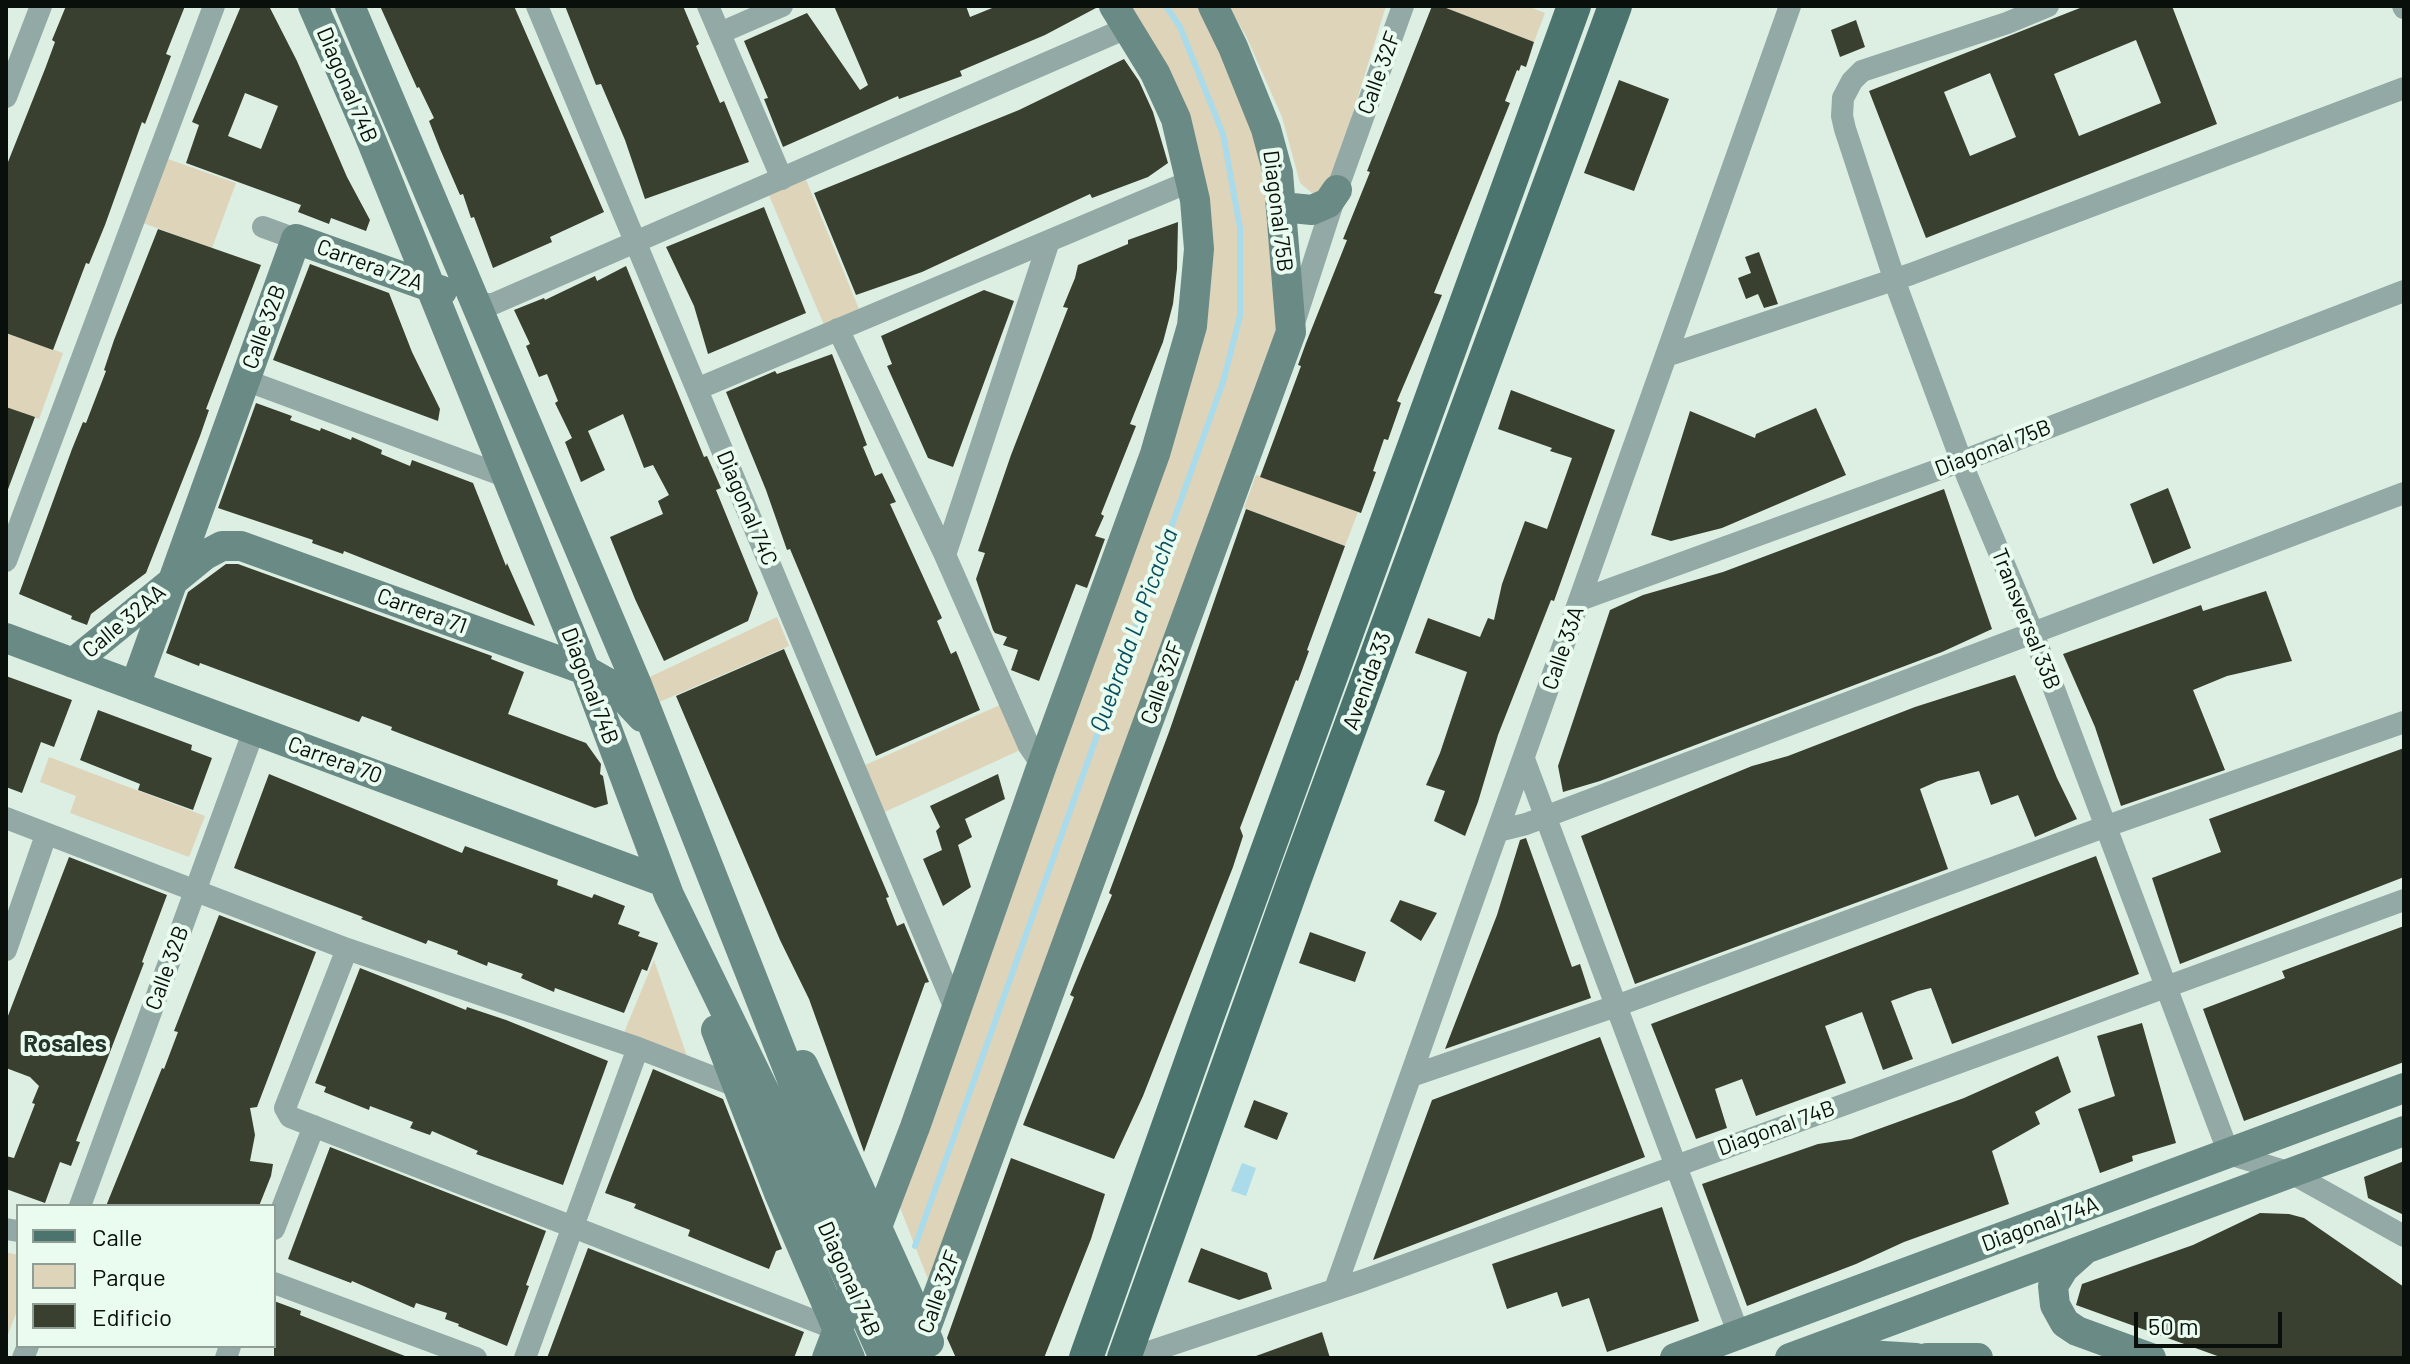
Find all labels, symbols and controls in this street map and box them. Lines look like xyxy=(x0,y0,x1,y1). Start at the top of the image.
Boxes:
street label: Diagonal 74B xyxy=(311,23,383,147)
street label: Calle 32F xyxy=(1352,28,1406,118)
street label: Diagonal 75B xyxy=(1257,149,1299,273)
street label: Carrera 72A xyxy=(313,234,427,296)
street label: Calle 32B xyxy=(237,281,291,373)
street label: Diagonal 75B xyxy=(1931,414,2055,482)
street label: Diagonal 74C xyxy=(711,446,783,570)
water label: Quebrada La Picacha xyxy=(1084,524,1184,736)
street label: Transversal 33B xyxy=(1986,545,2066,693)
street label: Calle 32AA xyxy=(77,579,171,663)
street label: Carrera 71 xyxy=(373,583,471,639)
street label: Calle 33A xyxy=(1536,603,1590,693)
street label: Diagonal 74B xyxy=(556,624,624,748)
street label: Avenida 33 xyxy=(1337,628,1397,734)
street label: Calle 32F xyxy=(1135,638,1189,728)
street label: Carrera 70 xyxy=(284,731,386,789)
street label: Calle 32B xyxy=(140,922,194,1014)
district label: Rosales xyxy=(23,1030,107,1058)
street label: Diagonal 74B xyxy=(1714,1095,1838,1161)
street label: Diagonal 74A xyxy=(1978,1191,2102,1257)
legend xyxy=(16,1204,276,1348)
street label: Diagonal 74B xyxy=(812,1217,886,1341)
text: Calle xyxy=(92,1222,143,1251)
street label: Calle 32F xyxy=(912,1247,966,1337)
text: Parque xyxy=(92,1262,166,1291)
scale bar xyxy=(2138,1296,2286,1346)
text: Edificio xyxy=(92,1302,172,1331)
text: 50 m xyxy=(2148,1311,2199,1340)

